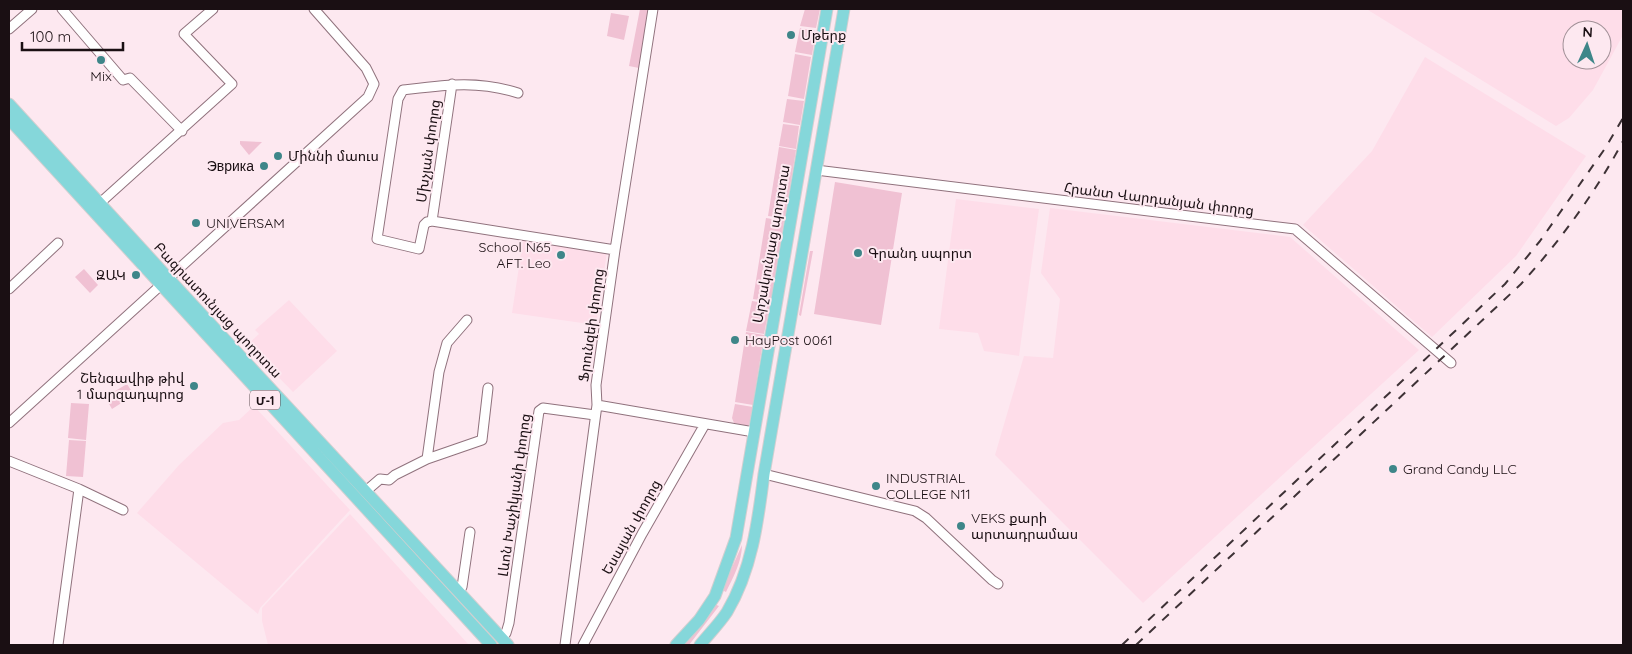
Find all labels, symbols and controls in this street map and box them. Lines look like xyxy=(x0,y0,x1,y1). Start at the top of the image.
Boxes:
scale bar xyxy=(22,20,124,52)
north arrow xyxy=(1562,20,1612,70)
text: N xyxy=(1582,23,1593,41)
place label: Մթերք xyxy=(801,26,846,44)
text: 100 m xyxy=(30,27,71,46)
marker: Մթերք xyxy=(785,29,797,41)
marker: Mix xyxy=(95,54,107,66)
place label: Mix xyxy=(90,67,112,85)
street label: Մխչյան փողոց xyxy=(412,98,444,204)
place label: Միննի մաուս xyxy=(288,147,379,165)
marker: Միննի մաուս xyxy=(272,150,284,162)
place label: Эврика xyxy=(207,157,254,175)
marker: Эврика xyxy=(258,160,270,172)
street label: Արշակունյաց պողոտա xyxy=(748,163,794,325)
street label: Հրանտ Վարդանյան փողոց xyxy=(1063,178,1255,220)
place label: UNIVERSAM xyxy=(206,214,285,232)
marker: UNIVERSAM xyxy=(190,217,202,229)
street label: Բագրատունյաց պողոտա xyxy=(150,238,286,382)
place label: School N65 AFT. Leo xyxy=(479,238,551,272)
place label: Գրանդ սպորտ xyxy=(868,244,972,262)
marker: Գրանդ սպորտ xyxy=(852,247,864,259)
marker: School N65 AFT. Leo xyxy=(555,249,567,261)
place label: ԶԱԿ xyxy=(96,266,126,284)
street label: Ֆրունզեի փողոց xyxy=(574,267,608,383)
marker: ԶԱԿ xyxy=(130,269,142,281)
place label: HayPost 0061 xyxy=(745,331,833,349)
marker: HayPost 0061 xyxy=(729,334,741,346)
place label: Շենգավիթ թիվ 1 մարզադպրոց xyxy=(77,369,185,403)
marker: Շենգավիթ թիվ 1 մարզադպրոց xyxy=(188,380,200,392)
road number: Մ-1 xyxy=(250,390,280,410)
street label: Լևոն Խաչիկյանի փողոց xyxy=(494,412,534,578)
place label: Grand Candy LLC xyxy=(1403,460,1517,478)
marker: Grand Candy LLC xyxy=(1387,463,1399,475)
place label: INDUSTRIAL COLLEGE N11 xyxy=(886,469,971,503)
street label: Եսայան փողոց xyxy=(597,476,665,578)
marker: INDUSTRIAL COLLEGE N11 xyxy=(870,480,882,492)
place label: VEKS քարի արտադրամաս xyxy=(971,509,1078,543)
marker: VEKS քարի արտադրամաս xyxy=(955,520,967,532)

